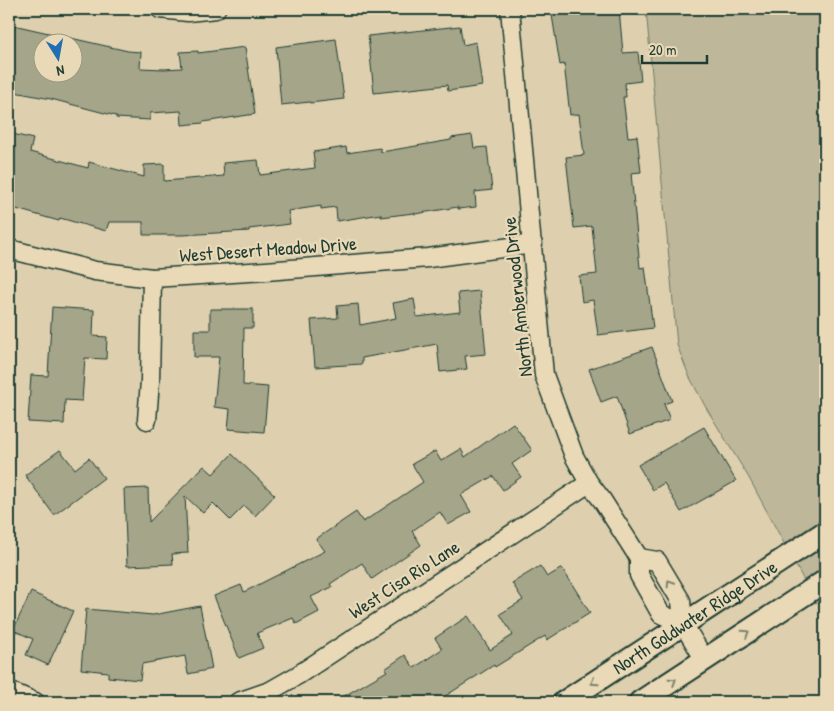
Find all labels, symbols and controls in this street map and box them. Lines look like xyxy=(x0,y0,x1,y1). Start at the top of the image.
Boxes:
north arrow xyxy=(32,32,82,82)
scale bar xyxy=(642,32,706,64)
text: 20 m xyxy=(649,39,676,60)
text: N xyxy=(55,61,66,81)
street label: North Amberwood Drive xyxy=(496,215,538,378)
street label: West Desert Meadow Drive xyxy=(179,230,358,268)
street label: West Cisa Rio Lane xyxy=(344,533,465,624)
street label: North Goldwater Ridge Drive xyxy=(607,553,783,680)
one-way arrow xyxy=(667,579,677,588)
one-way arrow xyxy=(740,630,750,639)
one-way arrow xyxy=(590,676,599,686)
one-way arrow xyxy=(667,678,676,687)

